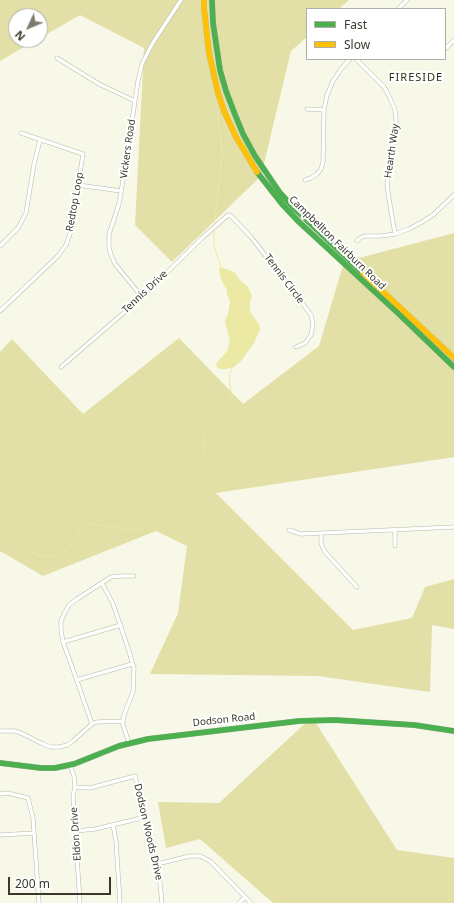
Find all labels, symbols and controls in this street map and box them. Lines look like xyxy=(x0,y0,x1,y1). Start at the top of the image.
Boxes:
north arrow xyxy=(8,8,48,48)
legend xyxy=(306,8,446,60)
text: Fast xyxy=(344,16,367,33)
text: N xyxy=(11,28,28,44)
text: Slow xyxy=(344,36,370,53)
district label: FIRESIDE xyxy=(389,71,443,85)
street label: Vickers Road xyxy=(118,119,138,179)
street label: Hearth Way xyxy=(382,123,402,179)
street label: Redtop Loop xyxy=(64,171,86,233)
street label: Campbellton Fairburn Road xyxy=(286,194,388,292)
street label: Tennis Circle xyxy=(262,252,306,306)
street label: Tennis Drive xyxy=(120,268,170,316)
street label: Dodson Road xyxy=(192,711,256,729)
street label: Dodson Woods Drive xyxy=(131,783,165,881)
street label: Eldon Drive xyxy=(68,807,84,861)
scale bar xyxy=(10,869,113,895)
text: 200 m xyxy=(15,875,50,892)

